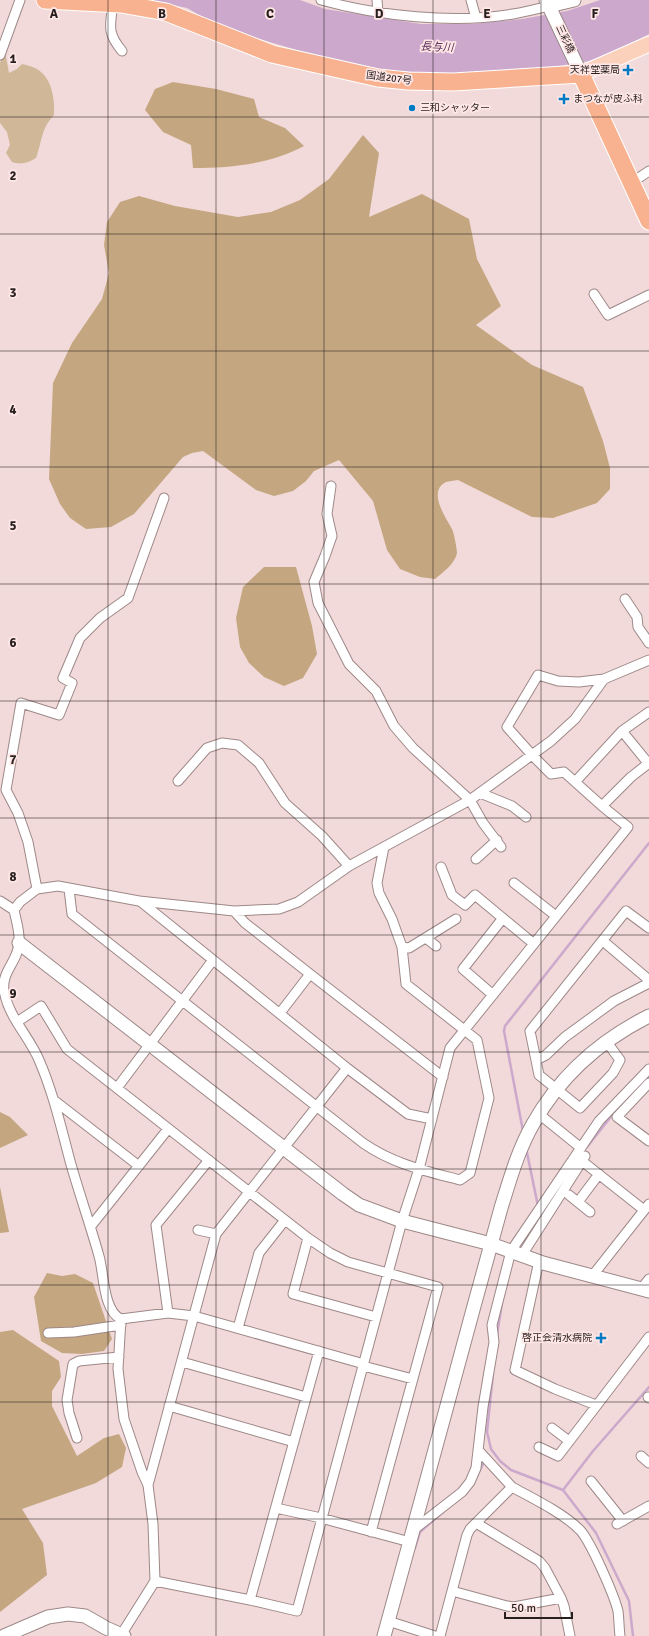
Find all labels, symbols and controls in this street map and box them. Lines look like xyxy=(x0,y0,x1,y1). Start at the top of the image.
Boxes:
text: A xyxy=(50,6,59,22)
text: B xyxy=(158,6,166,22)
text: C xyxy=(266,6,274,22)
text: D xyxy=(375,6,384,22)
text: E xyxy=(483,6,491,22)
text: F xyxy=(592,6,599,22)
street label: 三彩橋 xyxy=(553,23,577,55)
water label: 長与川 xyxy=(420,40,455,54)
text: 1 xyxy=(9,51,17,67)
place label: 天祥堂薬局 xyxy=(570,64,620,76)
marker: 天祥堂薬局 xyxy=(623,65,633,75)
street label: 国道207号 xyxy=(365,69,413,87)
marker: まつなが皮ふ科 xyxy=(558,93,570,105)
place label: まつなが皮ふ科 xyxy=(573,93,643,105)
place label: 三和シャッター xyxy=(420,102,490,114)
marker: 三和シャッター xyxy=(407,103,417,113)
text: 2 xyxy=(9,168,17,184)
text: 3 xyxy=(9,285,17,301)
text: 4 xyxy=(9,402,17,418)
text: 5 xyxy=(9,518,17,534)
text: 6 xyxy=(9,635,17,651)
text: 7 xyxy=(9,752,17,768)
text: 8 xyxy=(9,869,17,885)
text: 9 xyxy=(9,986,17,1002)
place label: 啓正会清水病院 xyxy=(522,1332,592,1344)
marker: 啓正会清水病院 xyxy=(595,1332,607,1344)
scale bar xyxy=(505,1594,572,1620)
text: 50 m xyxy=(511,1601,536,1616)

